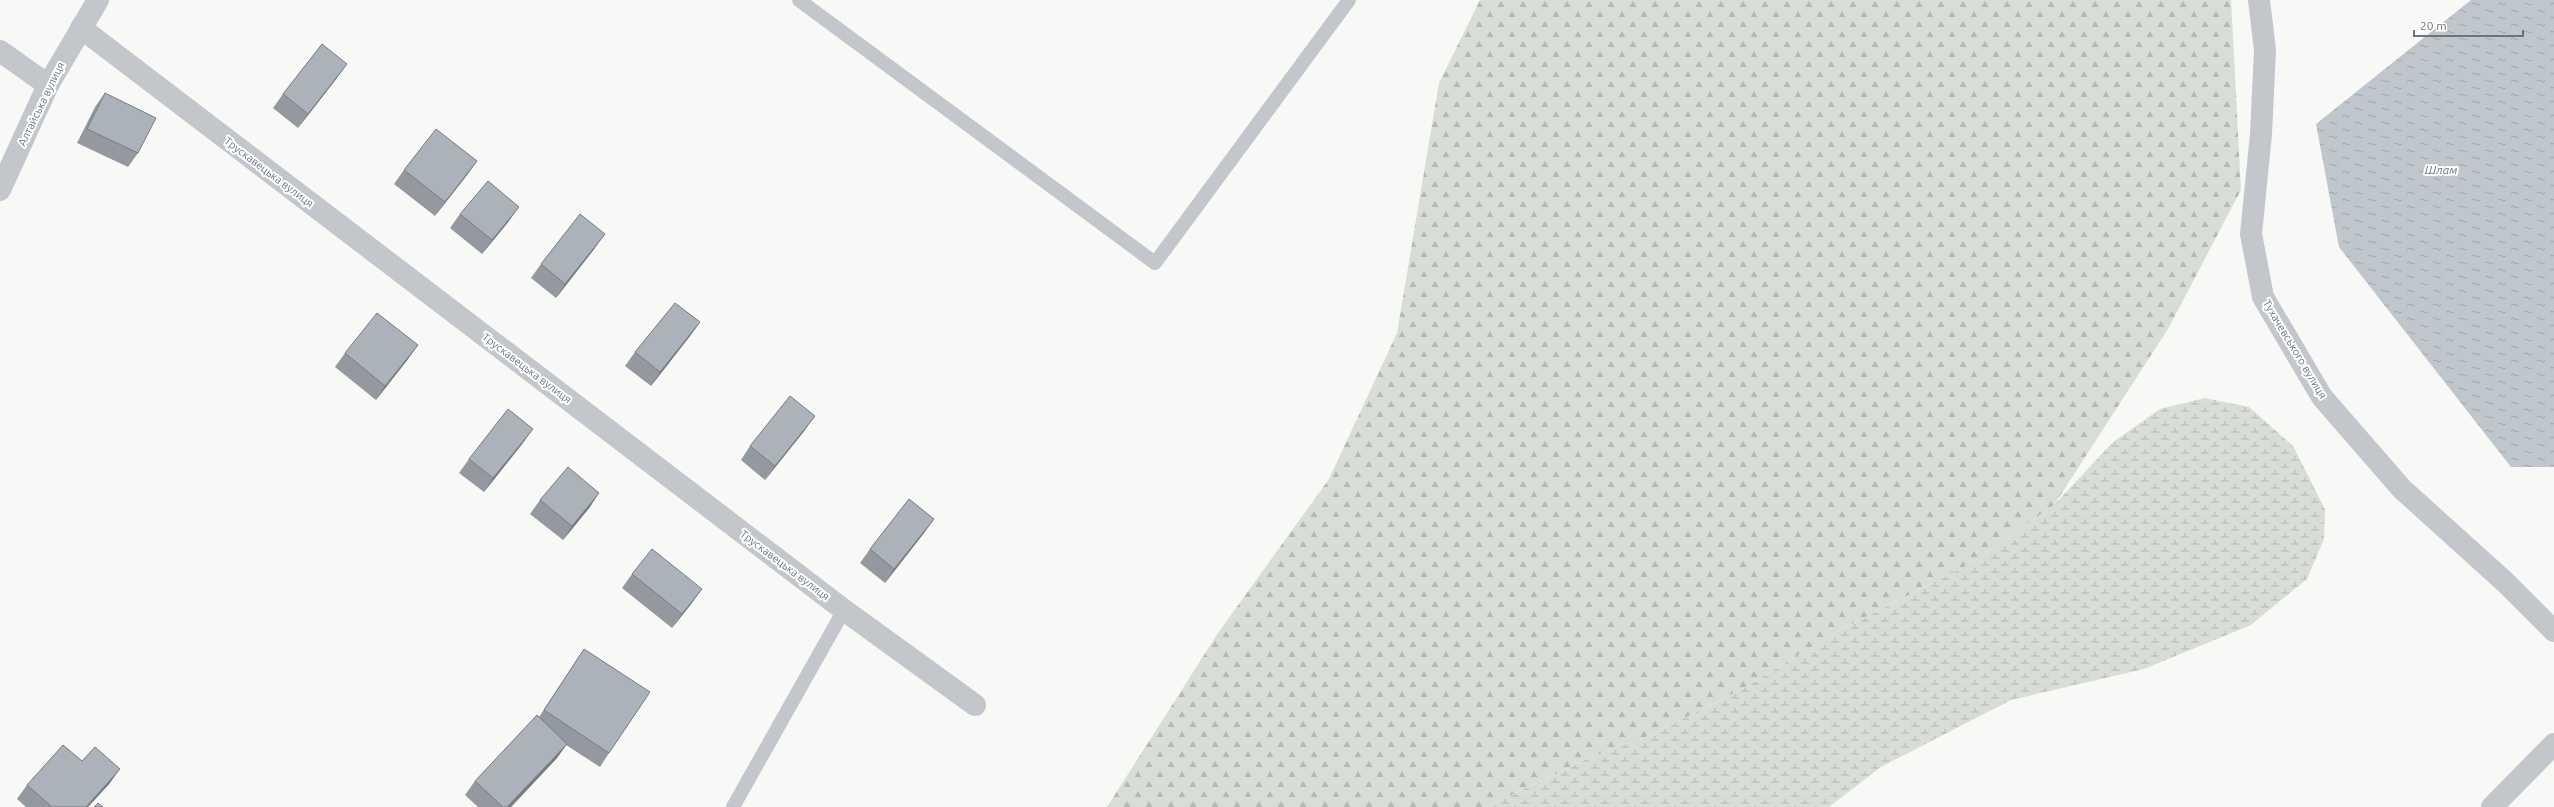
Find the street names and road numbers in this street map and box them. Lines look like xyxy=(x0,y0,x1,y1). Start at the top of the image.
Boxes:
street label: Алтайська вулиця xyxy=(15,60,67,148)
street label: Трускавецька вулиця xyxy=(222,135,316,209)
street label: Тухачевського вулиця xyxy=(2261,297,2329,401)
street label: Трускавецька вулиця xyxy=(480,331,574,405)
street label: Трускавецька вулиця xyxy=(738,528,832,602)

